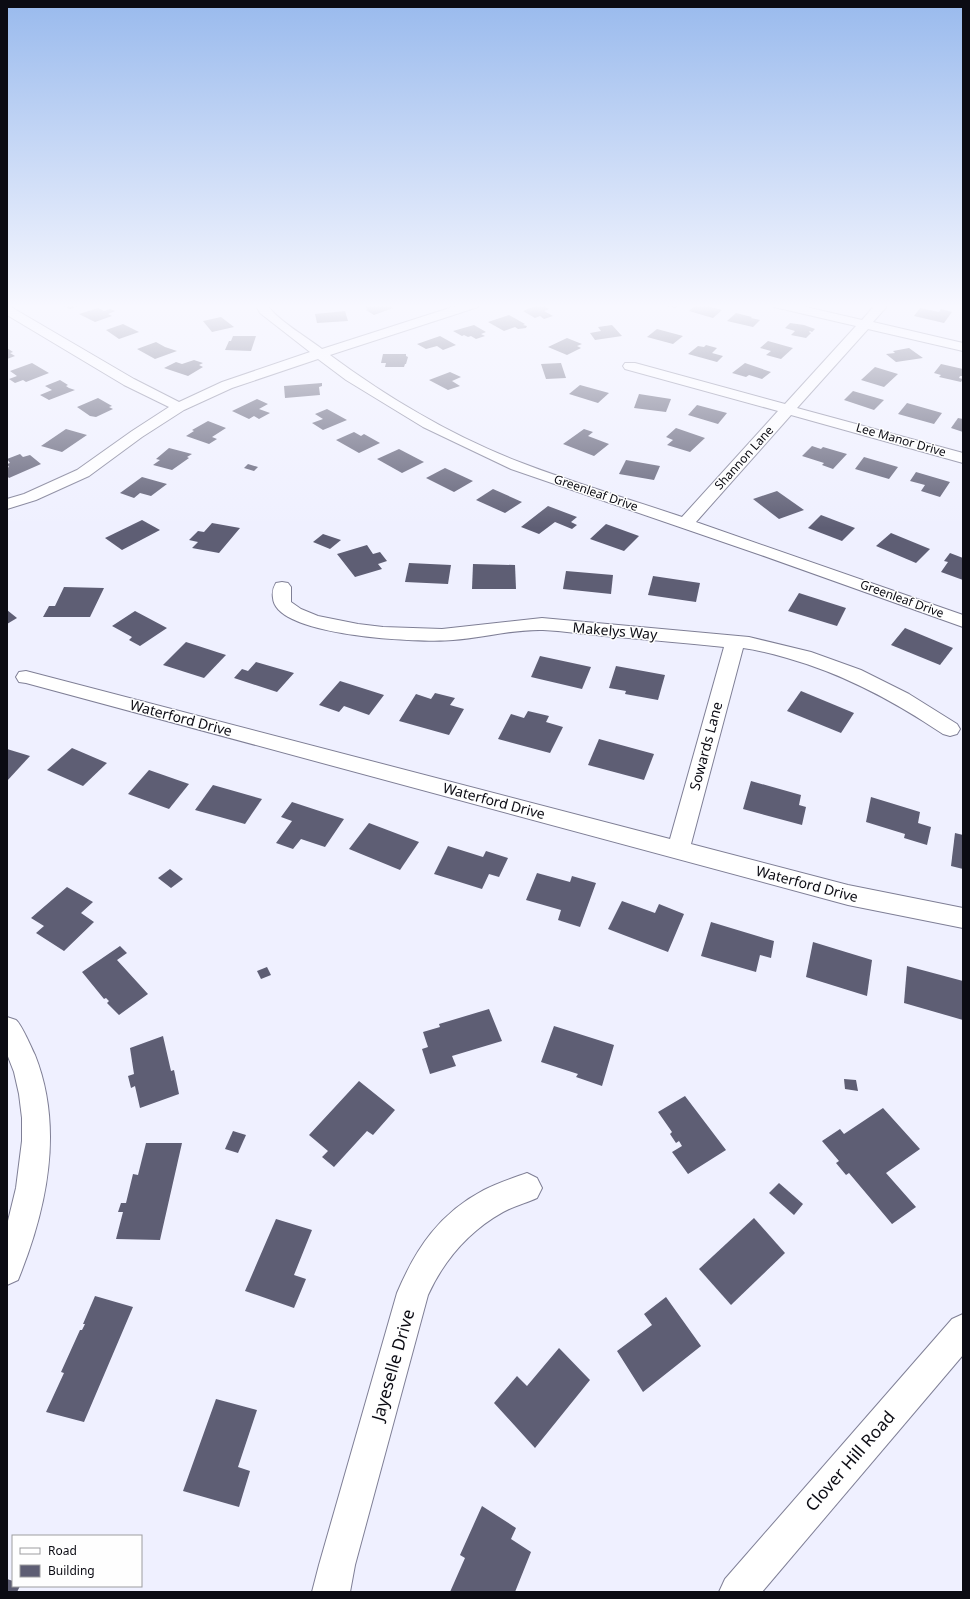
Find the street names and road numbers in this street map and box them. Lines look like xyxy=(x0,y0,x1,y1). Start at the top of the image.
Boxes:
street label: Lee Manor Drive xyxy=(854,419,948,461)
street label: Shannon Lane xyxy=(710,422,777,493)
street label: Greenleaf Drive xyxy=(552,470,641,515)
street label: Greenleaf Drive xyxy=(858,576,947,622)
street label: Makelys Way xyxy=(572,617,659,644)
street label: Waterford Drive xyxy=(128,695,234,740)
street label: Sowards Lane xyxy=(685,699,726,792)
street label: Waterford Drive xyxy=(441,778,547,823)
street label: Waterford Drive xyxy=(754,861,860,906)
street label: Jayeselle Drive xyxy=(365,1306,419,1425)
street label: Clover Hill Road xyxy=(800,1406,900,1516)

